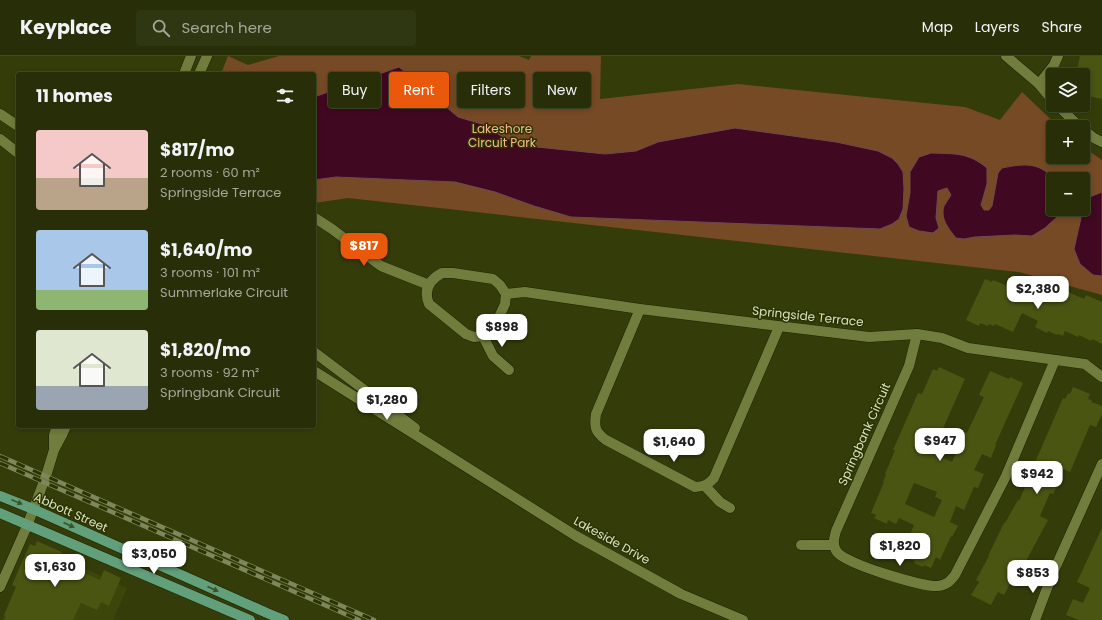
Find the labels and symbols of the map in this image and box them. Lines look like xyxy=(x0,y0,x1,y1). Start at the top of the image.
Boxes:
park label: Lakeshore Circuit Park xyxy=(468,120,537,151)
pin: $817 xyxy=(340,233,388,267)
pin: $2,380 xyxy=(1005,276,1071,310)
street label: Springside Terrace xyxy=(751,302,865,330)
pin: $898 xyxy=(478,314,526,348)
street label: Springbank Circuit xyxy=(834,380,894,488)
pin: $1,280 xyxy=(354,387,420,421)
pin: $947 xyxy=(916,428,964,462)
pin: $1,640 xyxy=(641,429,707,463)
pin: $942 xyxy=(1013,461,1061,495)
street label: Abbott Street xyxy=(31,488,111,536)
one-way arrow xyxy=(11,500,23,506)
street label: Lakeside Drive xyxy=(571,512,653,568)
one-way arrow xyxy=(63,522,75,528)
pin: $1,820 xyxy=(867,533,933,567)
pin: $3,050 xyxy=(121,541,187,575)
pin: $1,630 xyxy=(22,554,88,588)
pin: $853 xyxy=(1009,560,1057,594)
one-way arrow xyxy=(208,587,220,593)

